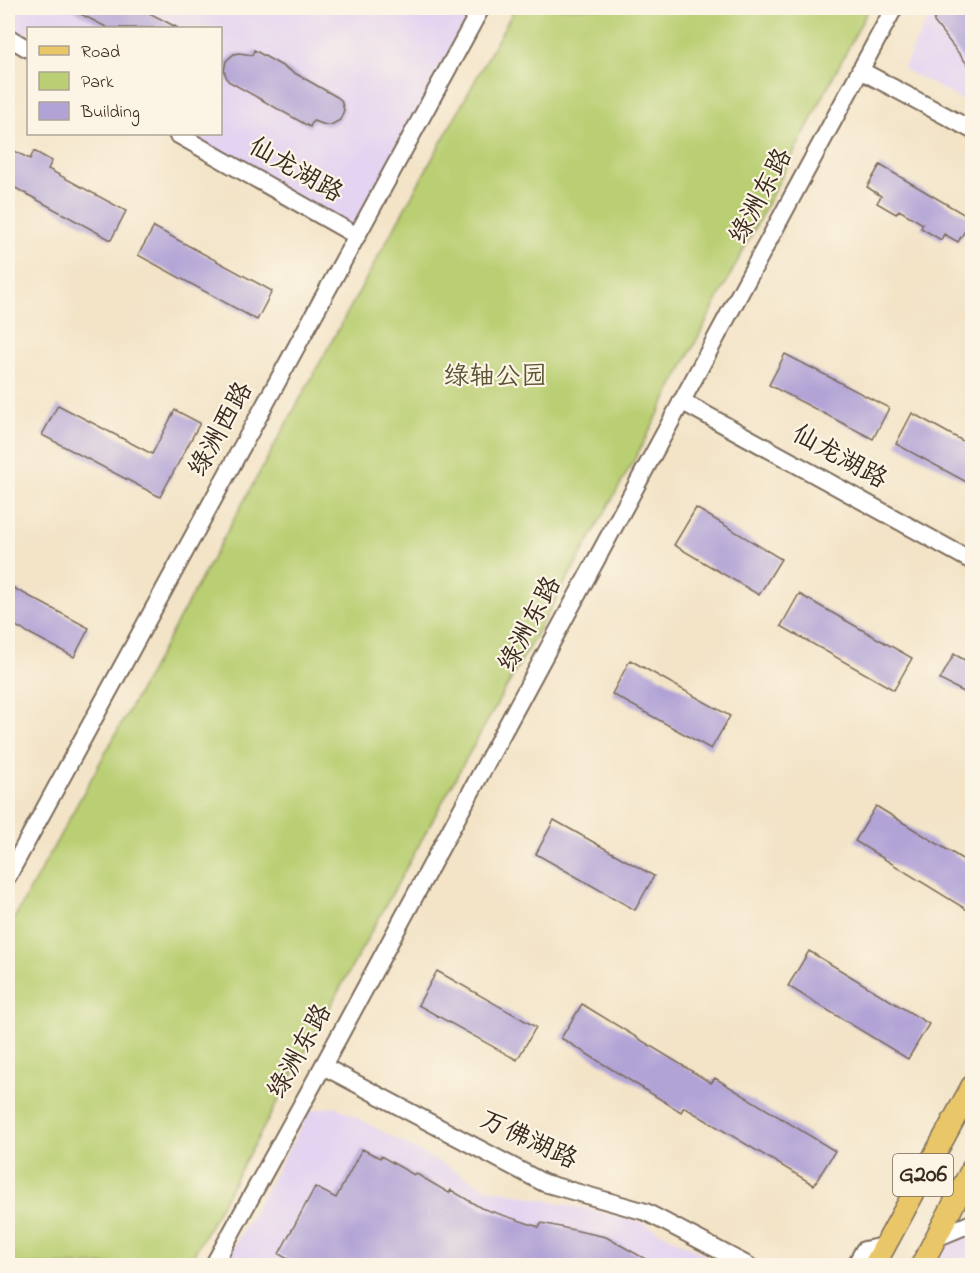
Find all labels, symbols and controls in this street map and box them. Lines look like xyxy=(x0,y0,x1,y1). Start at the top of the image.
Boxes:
legend xyxy=(27,27,222,135)
text: Road xyxy=(81,40,120,66)
text: Park xyxy=(81,70,114,96)
text: Building xyxy=(80,100,140,127)
street label: 仙龙湖路 xyxy=(240,129,350,213)
street label: 绿洲东路 xyxy=(721,142,803,252)
park label: 绿轴公园 xyxy=(443,359,547,397)
street label: 绿洲西路 xyxy=(180,375,264,485)
street label: 仙龙湖路 xyxy=(784,416,894,500)
street label: 绿洲东路 xyxy=(490,570,572,680)
street label: 绿洲东路 xyxy=(259,997,343,1107)
street label: 万佛湖路 xyxy=(473,1102,583,1180)
road number: G206 xyxy=(893,1154,953,1196)

